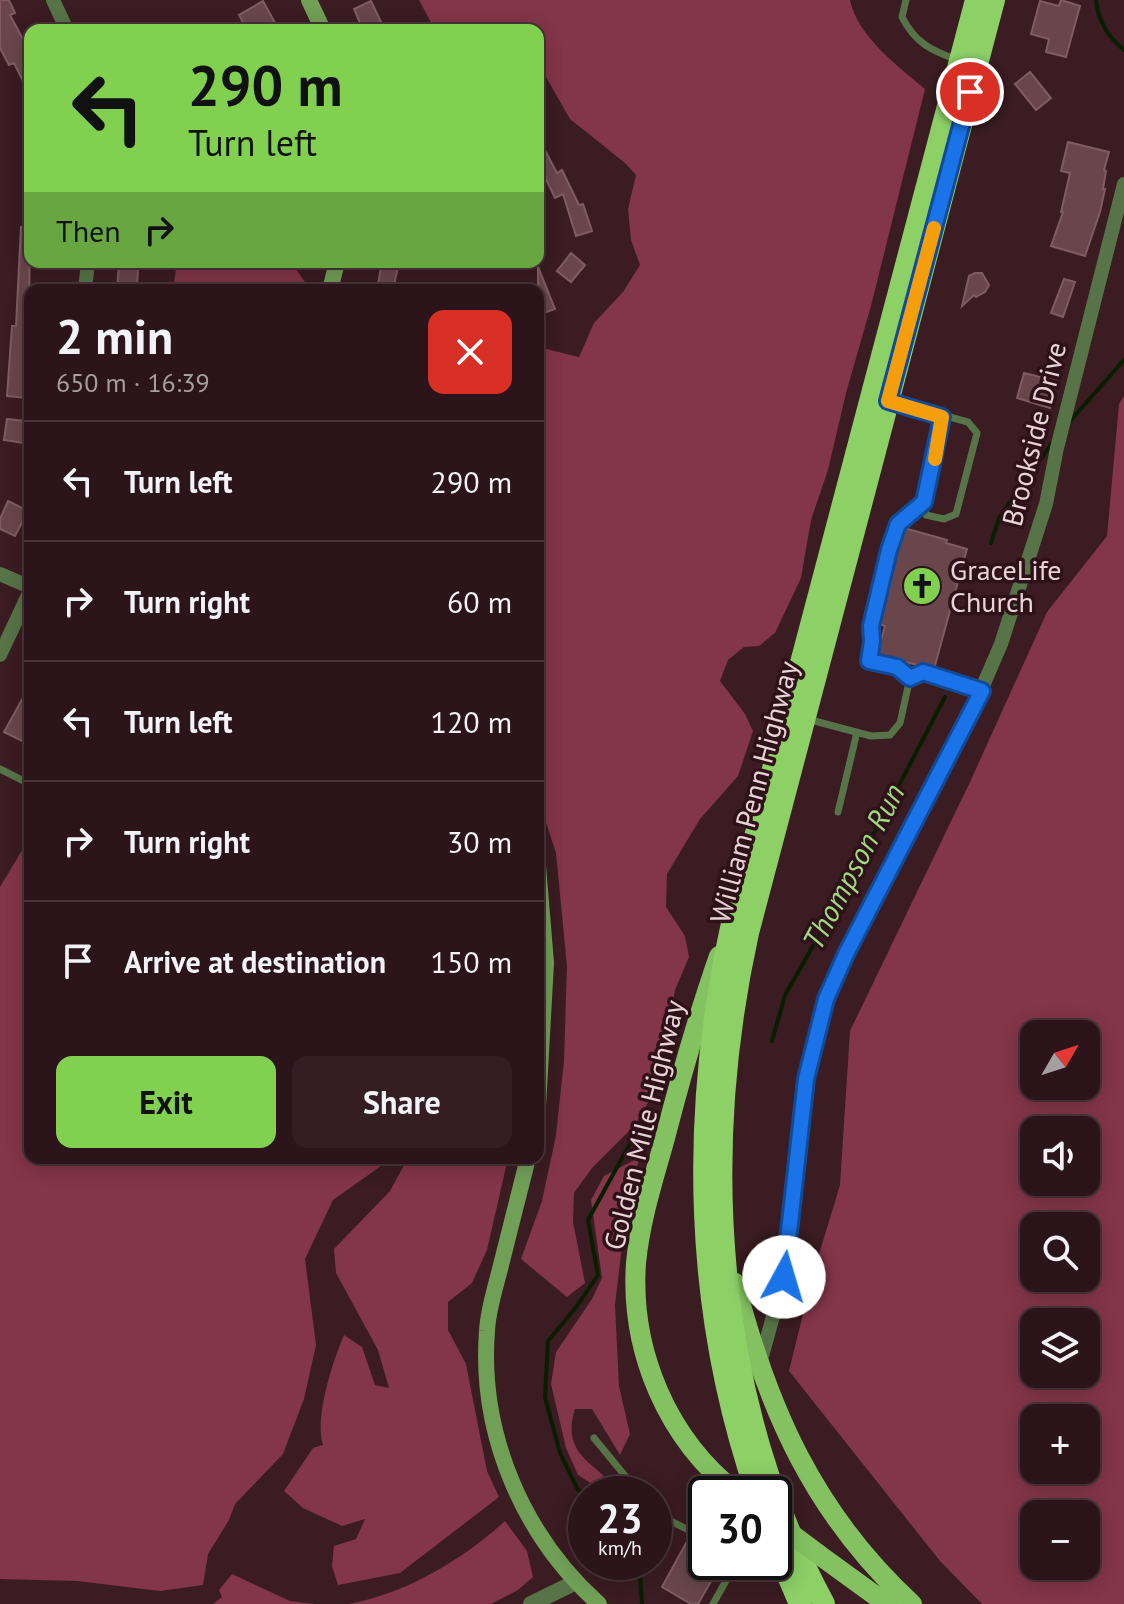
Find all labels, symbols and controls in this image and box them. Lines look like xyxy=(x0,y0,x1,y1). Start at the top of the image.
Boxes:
text: 290 m xyxy=(188,49,343,121)
icon: left xyxy=(56,56,160,160)
pin xyxy=(936,58,1004,126)
icon: arrive xyxy=(948,70,992,114)
text: Turn left xyxy=(188,119,317,166)
icon: right xyxy=(137,208,181,252)
text: Then xyxy=(56,211,121,250)
text: 2 min xyxy=(56,305,173,367)
button: close xyxy=(428,310,512,394)
street label: Brookside Drive xyxy=(993,338,1074,530)
text: 650 m · 16:39 xyxy=(56,366,210,399)
icon: left xyxy=(56,459,100,503)
text: Turn left xyxy=(124,462,232,501)
text: 290 m xyxy=(431,462,512,501)
place label: GraceLife Church xyxy=(950,551,1062,620)
church icon: GraceLife Church xyxy=(901,565,943,607)
icon: right xyxy=(56,579,100,623)
text: Turn right xyxy=(124,582,250,621)
text: 60 m xyxy=(447,582,512,621)
street label: William Penn Highway xyxy=(701,657,806,927)
icon: left xyxy=(56,699,100,743)
text: Turn left xyxy=(124,702,232,741)
text: 120 m xyxy=(431,702,512,741)
water label: Thompson Run xyxy=(793,776,913,956)
icon: right xyxy=(56,819,100,863)
text: Turn right xyxy=(124,822,250,861)
text: 30 m xyxy=(447,822,512,861)
icon: arrive xyxy=(56,939,100,983)
text: Arrive at destination xyxy=(124,942,386,981)
text: 150 m xyxy=(431,942,512,981)
street label: Golden Mile Highway xyxy=(595,996,692,1254)
north arrow xyxy=(1020,1020,1100,1100)
map controls xyxy=(1020,1020,1100,1580)
button: Exit xyxy=(56,1056,276,1148)
button: Share xyxy=(292,1056,512,1148)
button: sound xyxy=(1020,1116,1100,1196)
button: search xyxy=(1020,1212,1100,1292)
position arrow xyxy=(742,1235,826,1319)
button: layers xyxy=(1020,1308,1100,1388)
button: + xyxy=(1020,1404,1100,1484)
speed limit sign: 30 xyxy=(688,1476,792,1580)
text: 23 xyxy=(597,1492,643,1544)
button: − xyxy=(1020,1500,1100,1580)
text: km/h xyxy=(598,1535,642,1561)

